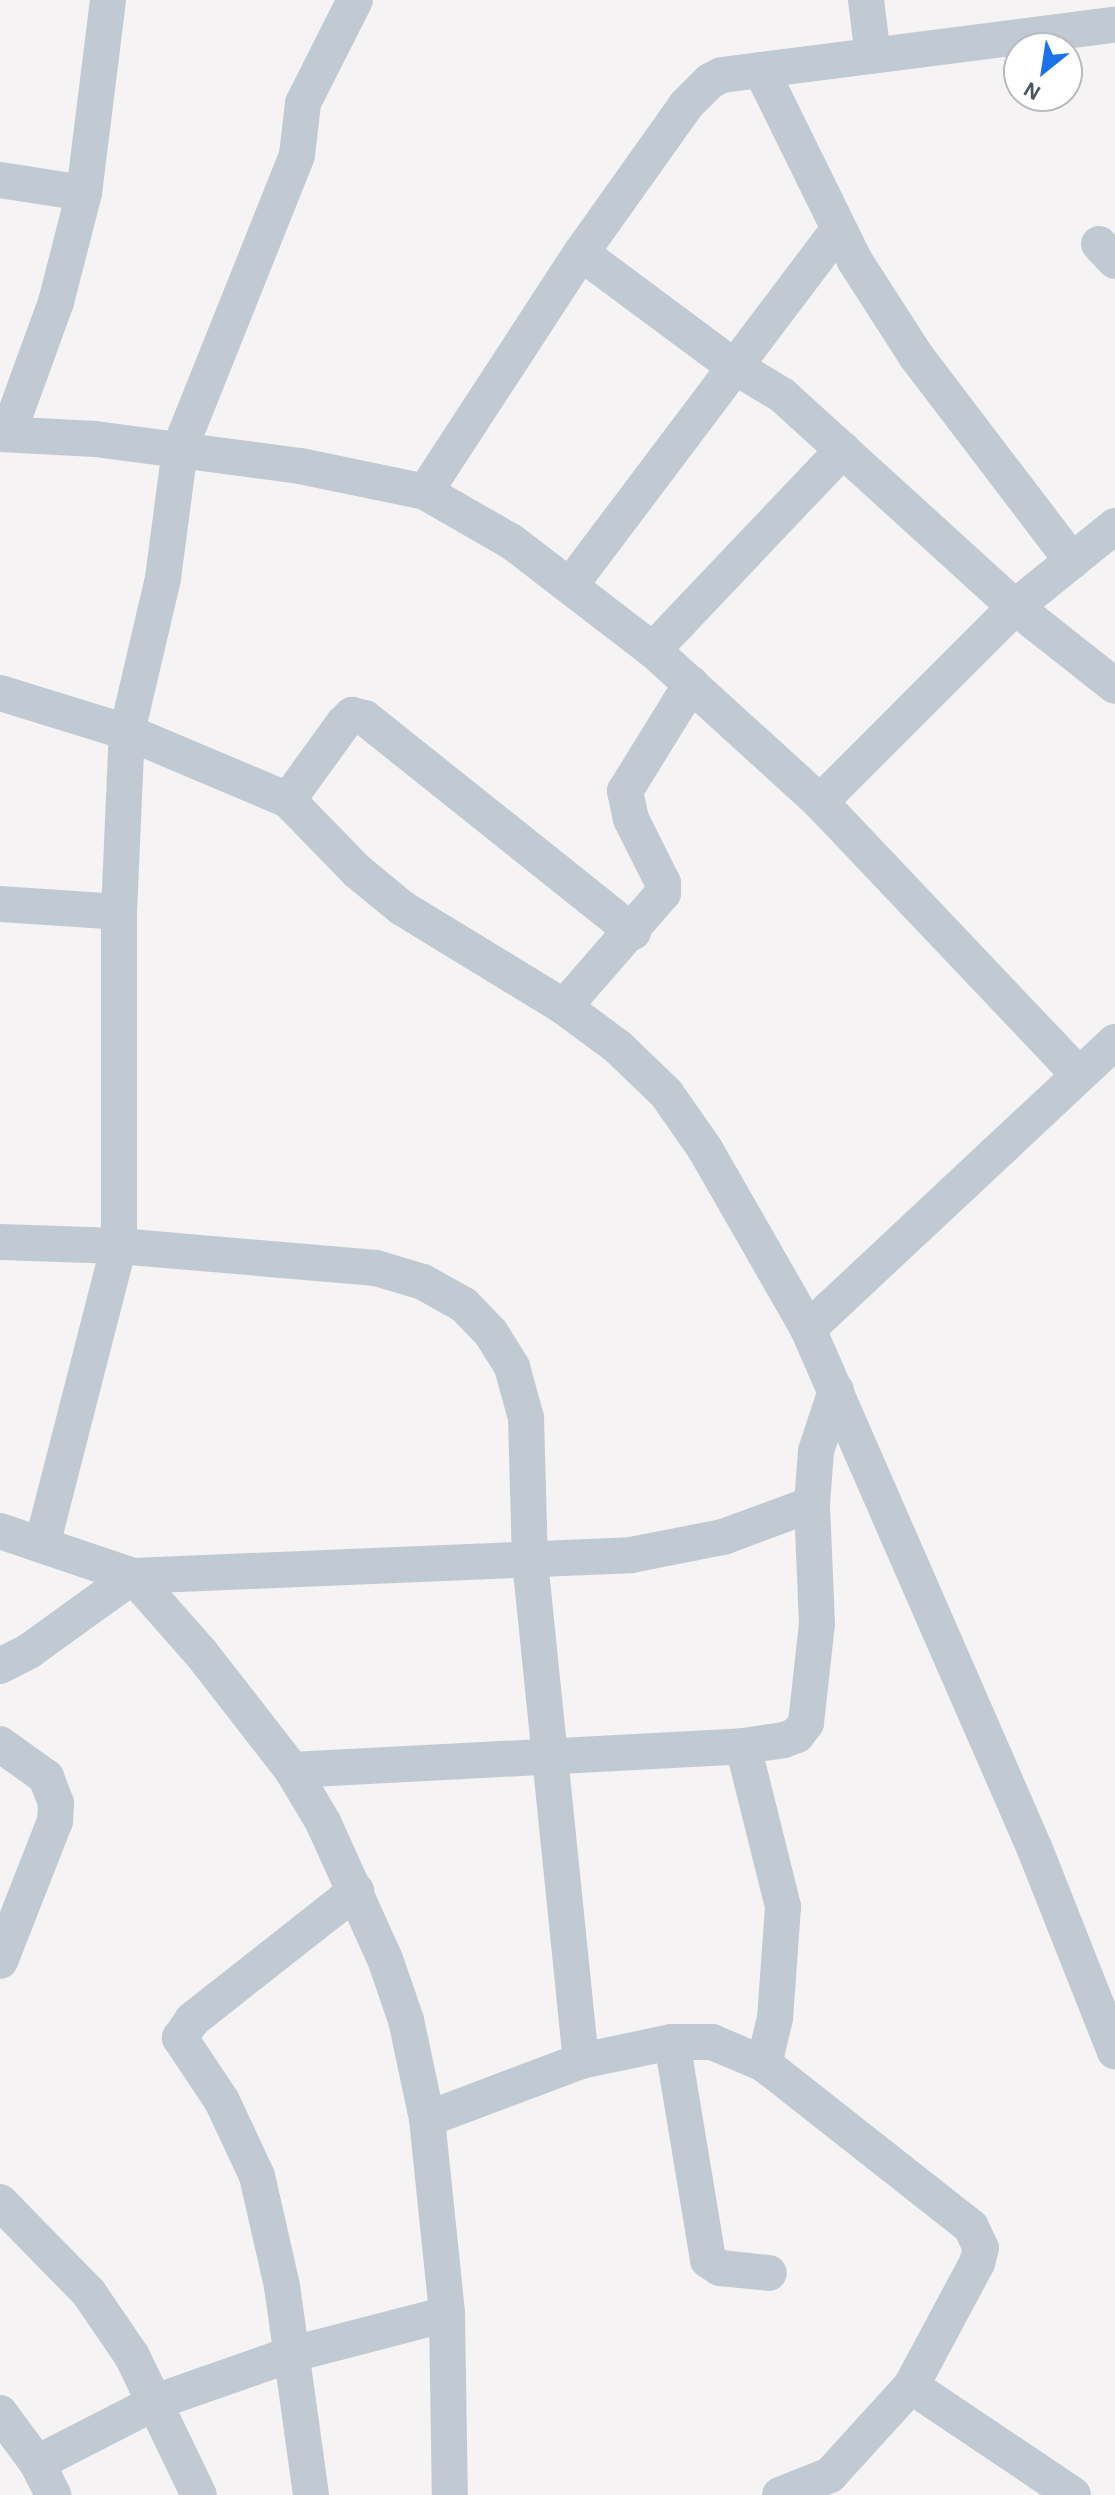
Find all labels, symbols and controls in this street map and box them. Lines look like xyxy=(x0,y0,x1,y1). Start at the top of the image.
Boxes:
north arrow xyxy=(1003,32,1083,112)
text: N xyxy=(1020,78,1044,104)

